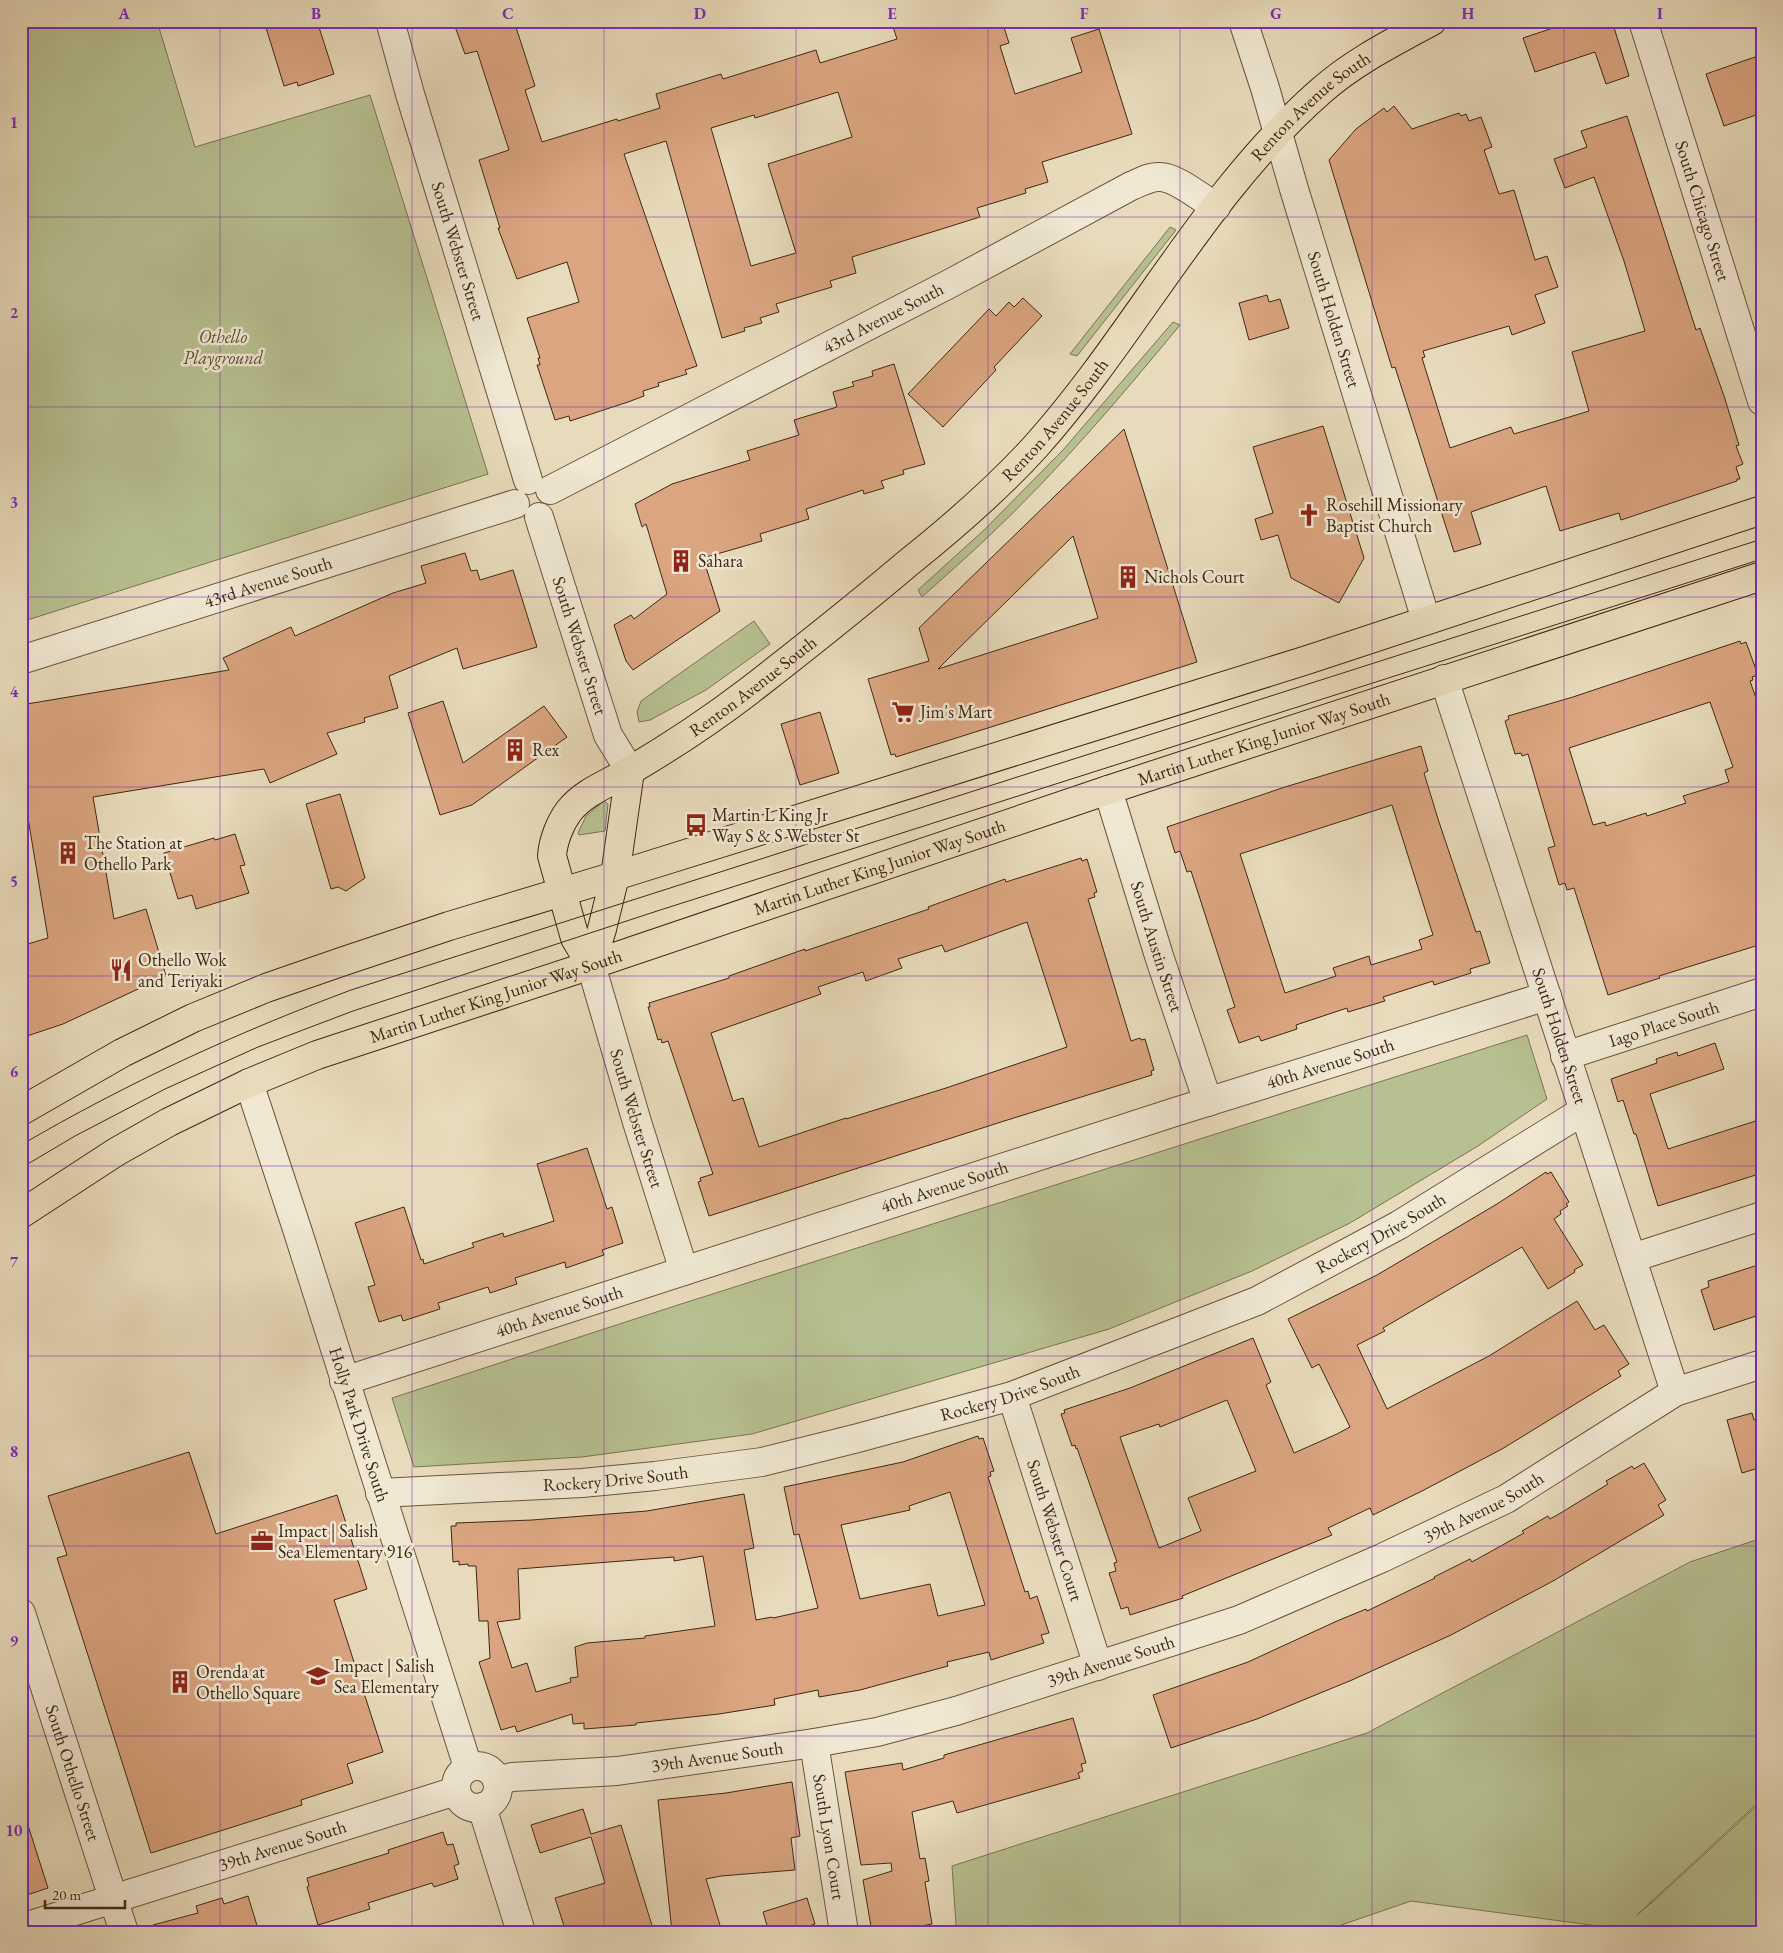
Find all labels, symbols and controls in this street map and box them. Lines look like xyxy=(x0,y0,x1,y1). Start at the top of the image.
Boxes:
text: A xyxy=(117,3,130,24)
text: B xyxy=(311,3,321,24)
text: C xyxy=(502,3,514,24)
text: D xyxy=(694,3,706,24)
text: E xyxy=(887,3,897,24)
text: F xyxy=(1080,3,1089,24)
text: G xyxy=(1270,3,1282,24)
text: H xyxy=(1462,3,1475,24)
text: I xyxy=(1657,3,1663,24)
street label: Renton Avenue South xyxy=(1245,46,1375,166)
text: 1 xyxy=(10,112,18,133)
street label: South Chicago Street xyxy=(1670,138,1736,284)
street label: South Webster Street xyxy=(426,179,491,324)
street label: South Holden Street xyxy=(1303,248,1366,391)
street label: 43rd Avenue South xyxy=(819,277,947,358)
text: 2 xyxy=(10,302,19,323)
park label: Othello Playground xyxy=(183,325,264,370)
street label: Renton Avenue South xyxy=(996,354,1113,486)
text: 3 xyxy=(10,492,18,513)
place label: Rosehill Missionary Baptist Church xyxy=(1326,493,1463,537)
church icon: Rosehill Missionary Baptist Church xyxy=(1296,502,1322,528)
building icon: Sahara xyxy=(668,548,694,574)
place label: Sahara xyxy=(698,549,744,572)
street label: 43rd Avenue South xyxy=(201,551,335,613)
building icon: Nichols Court xyxy=(1115,564,1141,590)
place label: Nichols Court xyxy=(1144,565,1245,588)
street label: South Webster Street xyxy=(548,573,613,718)
street label: Renton Avenue South xyxy=(684,630,821,742)
text: 4 xyxy=(10,681,19,702)
street label: Martin Luther King Junior Way South xyxy=(1134,686,1393,791)
supermarket icon: Jim's Mart xyxy=(890,699,916,725)
place label: Jim's Mart xyxy=(918,700,993,723)
building icon: Rex xyxy=(502,737,528,763)
place label: Rex xyxy=(532,738,560,761)
place label: Martin L King Jr Way S & S Webster St xyxy=(712,803,860,847)
bus stop icon: Martin L King Jr Way S & S Webster St xyxy=(683,812,709,838)
street label: Martin Luther King Junior Way South xyxy=(750,814,1008,920)
place label: The Station at Othello Park xyxy=(84,831,182,875)
building icon: The Station at Othello Park xyxy=(55,840,81,866)
text: 5 xyxy=(10,871,18,892)
street label: South Austin Street xyxy=(1126,878,1189,1015)
street label: Martin Luther King Junior Way South xyxy=(366,943,625,1048)
place label: Othello Wok and Teriyaki xyxy=(138,948,227,992)
restaurant icon: Othello Wok and Teriyaki xyxy=(108,957,134,983)
street label: South Holden Street xyxy=(1527,965,1593,1107)
street label: Iago Place South xyxy=(1606,995,1722,1052)
street label: 40th Avenue South xyxy=(1263,1032,1397,1094)
street label: South Webster Street xyxy=(605,1046,669,1191)
text: 6 xyxy=(10,1061,19,1082)
street label: 40th Avenue South xyxy=(877,1155,1011,1218)
street label: Rockery Drive South xyxy=(1311,1187,1450,1279)
text: 7 xyxy=(10,1251,19,1272)
street label: 40th Avenue South xyxy=(492,1280,626,1342)
street label: Holly Park Drive South xyxy=(324,1344,395,1505)
street label: Rockery Drive South xyxy=(937,1359,1083,1426)
text: 8 xyxy=(10,1441,18,1462)
street label: South Webster Court xyxy=(1022,1456,1089,1604)
street label: Rockery Drive South xyxy=(542,1460,690,1496)
street label: 39th Avenue South xyxy=(1419,1466,1548,1548)
place label: Impact | Salish Sea Elementary 916 xyxy=(278,1519,413,1563)
office icon: Impact | Salish Sea Elementary 916 xyxy=(249,1528,275,1554)
street label: 39th Avenue South xyxy=(1044,1629,1177,1692)
text: 9 xyxy=(10,1630,19,1651)
place label: Impact | Salish Sea Elementary xyxy=(334,1654,439,1698)
place label: Orenda at Othello Square xyxy=(196,1660,300,1704)
school or university icon: Impact | Salish Sea Elementary xyxy=(305,1663,331,1689)
building icon: Orenda at Othello Square xyxy=(167,1669,193,1695)
street label: South Othello Street xyxy=(40,1702,106,1844)
street label: 39th Avenue South xyxy=(650,1736,785,1777)
street label: South Lyon Court xyxy=(808,1772,851,1902)
street label: 39th Avenue South xyxy=(215,1814,349,1876)
text: 10 xyxy=(6,1820,23,1841)
scale bar xyxy=(45,1878,125,1910)
text: 20 m xyxy=(52,1885,81,1904)

